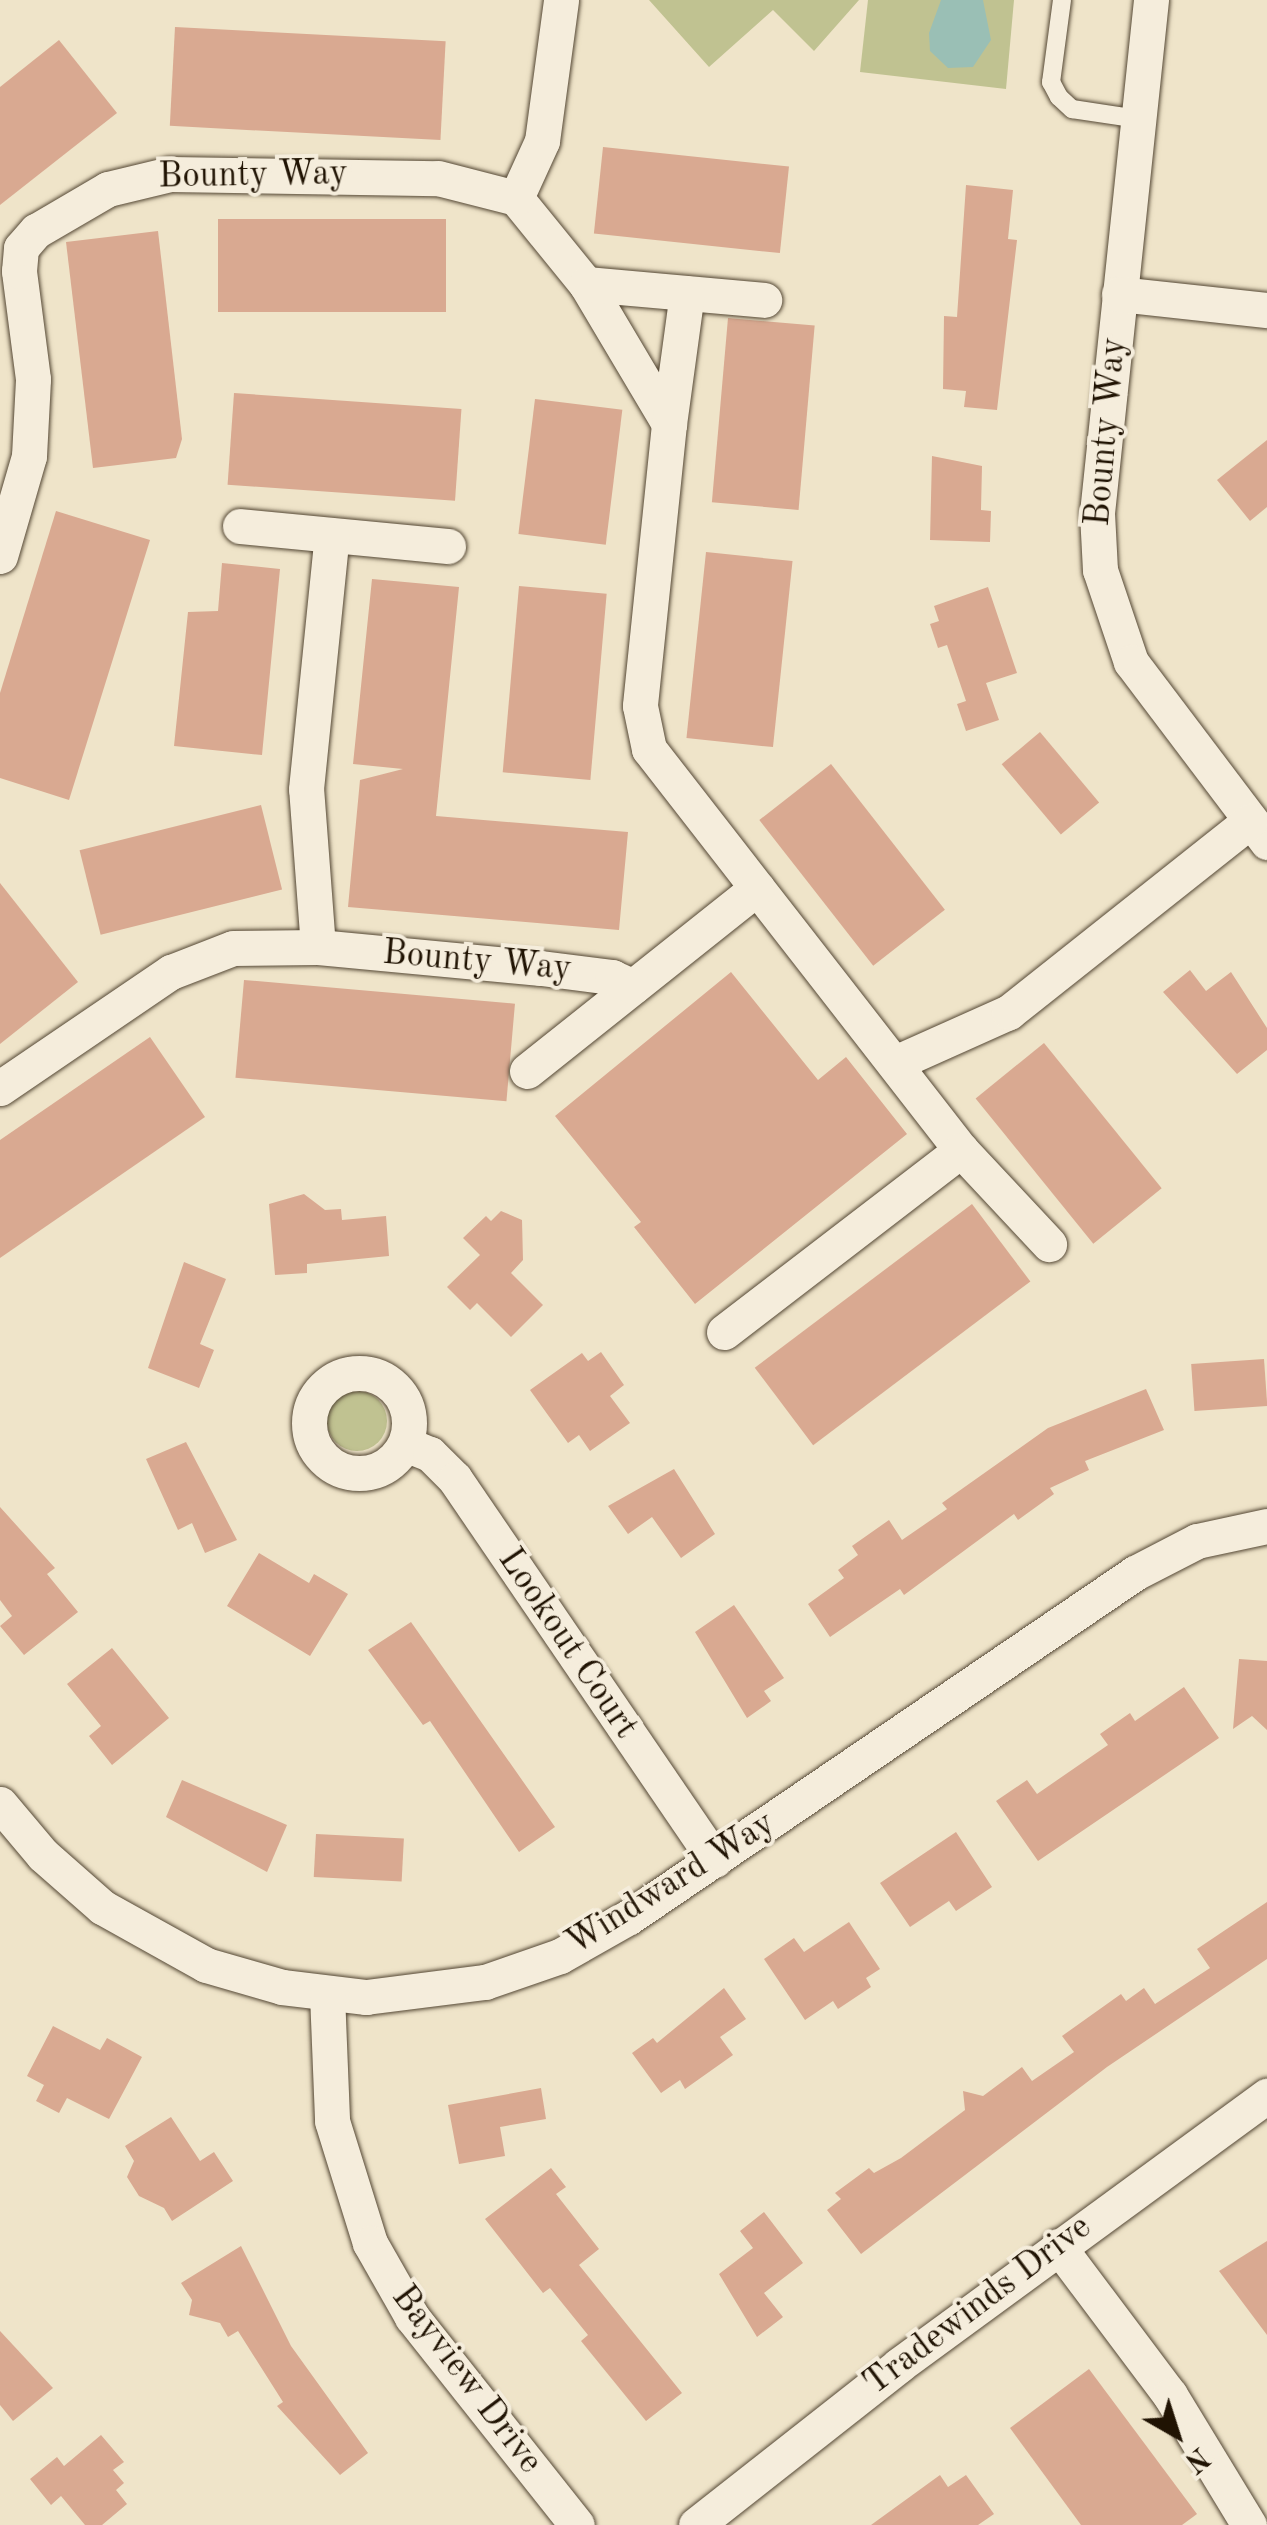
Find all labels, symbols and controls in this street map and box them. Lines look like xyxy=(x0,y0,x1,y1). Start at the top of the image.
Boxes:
street label: Bounty Way xyxy=(158,153,348,199)
street label: Bounty Way xyxy=(1078,336,1136,528)
street label: Bounty Way xyxy=(381,933,573,991)
street label: Lookout Court xyxy=(488,1541,646,1747)
street label: Windward Way xyxy=(559,1803,783,1965)
street label: Tradewinds Drive xyxy=(856,2207,1100,2405)
street label: Bayview Drive xyxy=(382,2278,550,2482)
north arrow xyxy=(1127,2385,1227,2485)
text: N xyxy=(1179,2441,1213,2476)

